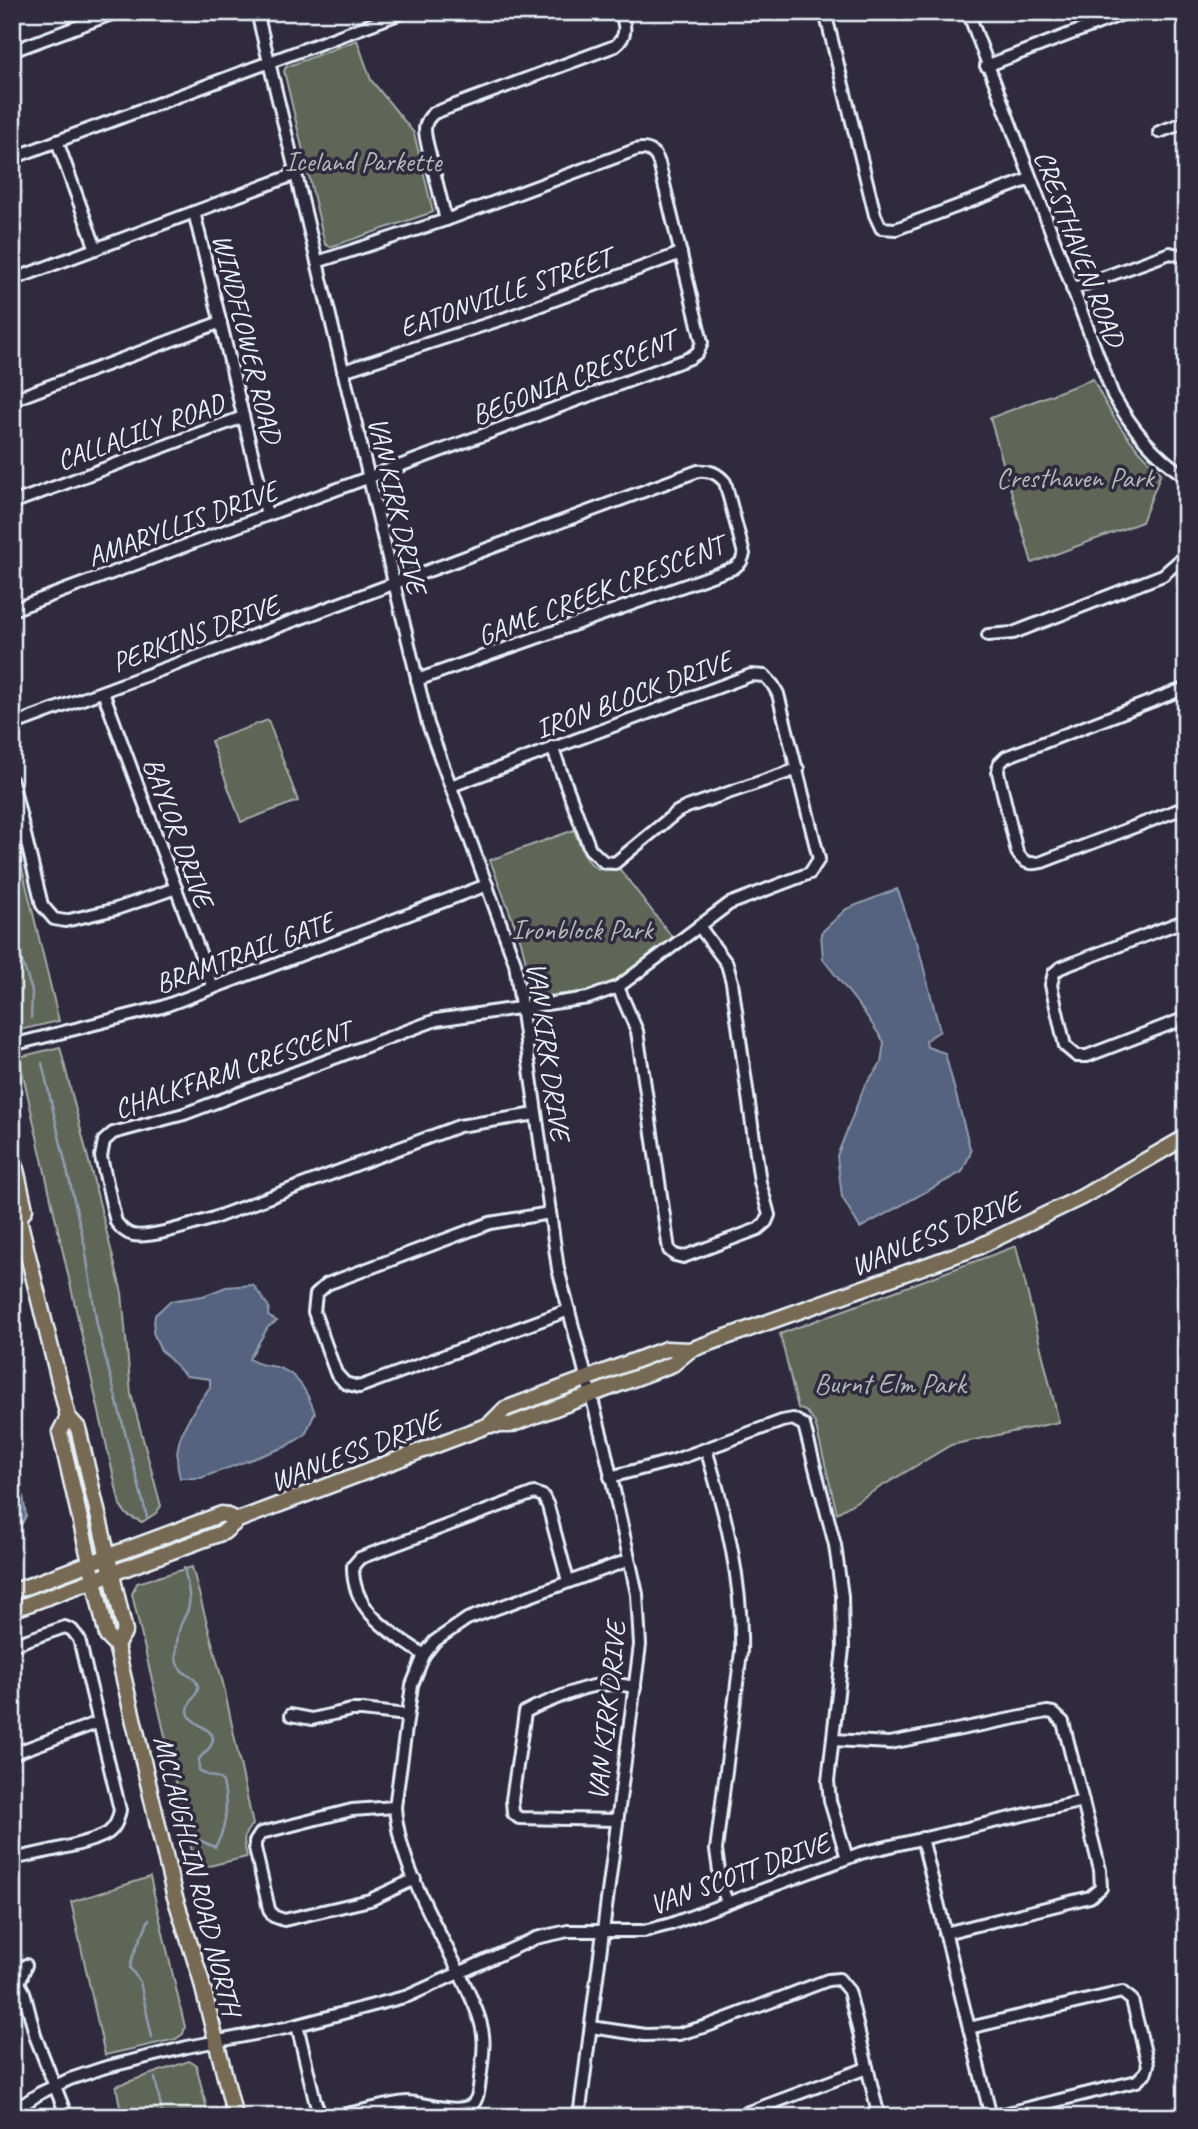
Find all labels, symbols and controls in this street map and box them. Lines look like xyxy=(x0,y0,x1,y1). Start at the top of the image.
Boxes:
park label: Iceland Parkette xyxy=(285,144,443,179)
street label: CRESTHAVEN ROAD xyxy=(1026,145,1134,354)
street label: WINDFLOWER ROAD xyxy=(205,230,291,449)
street label: EATONVILLE STREET xyxy=(395,237,622,345)
street label: BEGONIA CRESCENT xyxy=(466,320,687,432)
street label: CALLALILY ROAD xyxy=(52,384,230,478)
street label: VAN KIRK DRIVE xyxy=(360,414,436,600)
park label: Cresthaven Park xyxy=(996,460,1156,495)
street label: AMARYLLIS DRIVE xyxy=(82,472,285,574)
street label: GAME CREEK CRESCENT xyxy=(472,525,735,653)
street label: PERKINS DRIVE xyxy=(107,586,286,680)
street label: IRON BLOCK DRIVE xyxy=(530,642,740,746)
street label: BAYLOR DRIVE xyxy=(135,753,223,915)
street label: BRAMTRAIL GATE xyxy=(150,903,342,1001)
park label: Ironblock Park xyxy=(512,912,654,947)
street label: VAN KIRK DRIVE xyxy=(519,960,579,1146)
street label: CHALKFARM CRESCENT xyxy=(109,1011,361,1126)
street label: WANLESS DRIVE xyxy=(845,1182,1028,1283)
park label: Burnt Elm Park xyxy=(814,1366,969,1401)
street label: WANLESS DRIVE xyxy=(265,1401,448,1499)
street label: VAN KIRK DRIVE xyxy=(580,1617,634,1802)
street label: MCLAUGHLIN ROAD NORTH xyxy=(146,1732,250,2022)
street label: VAN SCOTT DRIVE xyxy=(644,1824,837,1922)

